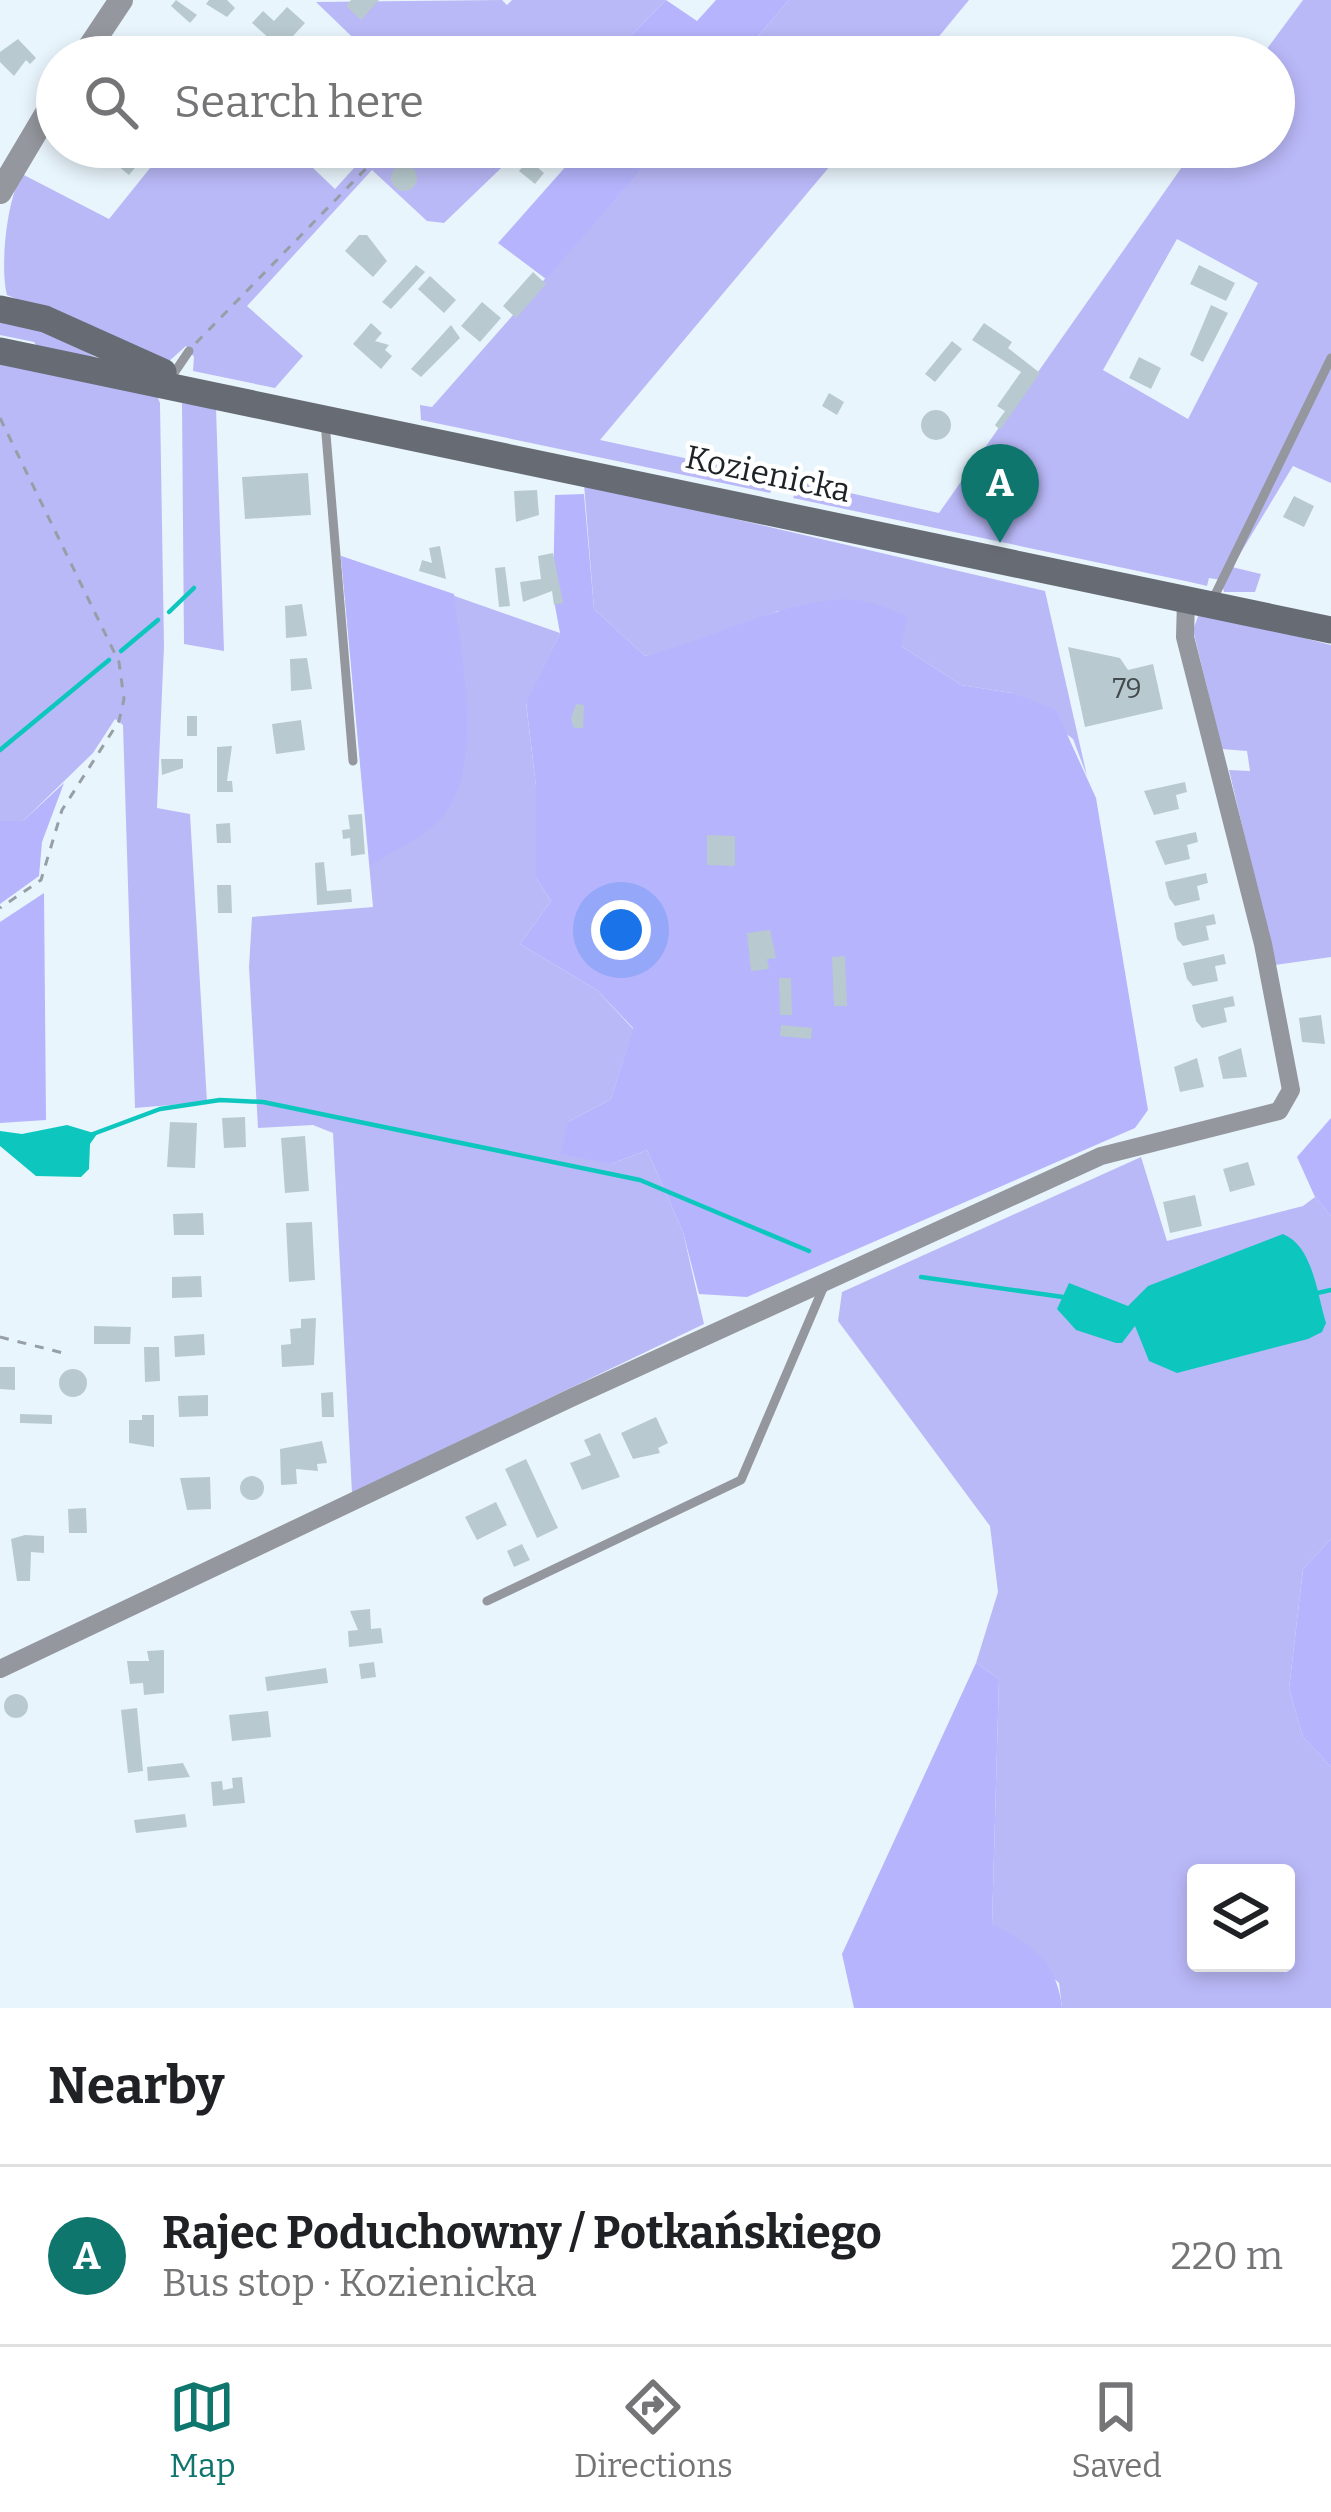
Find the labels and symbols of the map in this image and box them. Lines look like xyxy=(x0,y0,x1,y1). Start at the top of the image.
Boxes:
street label: Kozienicka xyxy=(682,437,854,511)
pin: A xyxy=(961,444,1039,543)
house number: 79 xyxy=(1113,673,1141,705)
your location xyxy=(591,900,651,960)

